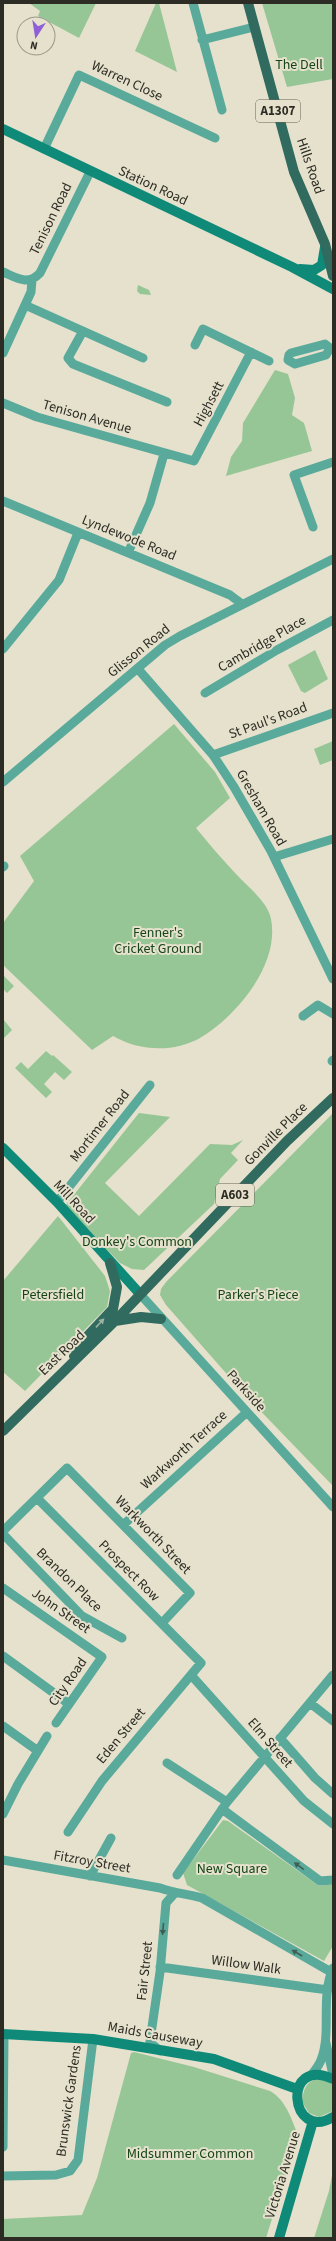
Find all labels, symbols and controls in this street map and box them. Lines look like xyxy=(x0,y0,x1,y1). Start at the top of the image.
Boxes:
north arrow xyxy=(16,16,56,56)
text: N xyxy=(29,37,39,53)
park label: The Dell xyxy=(275,55,323,75)
street label: Warren Close xyxy=(88,56,166,106)
road number: A1307 xyxy=(256,100,300,122)
street label: Hills Road xyxy=(291,135,329,197)
street label: Station Road xyxy=(115,161,191,211)
street label: Tenison Road xyxy=(25,179,77,259)
street label: Highsett xyxy=(189,377,229,430)
street label: Tenison Avenue xyxy=(40,395,134,439)
street label: Lyndewode Road xyxy=(79,510,179,566)
street label: Cambridge Place xyxy=(214,611,310,677)
street label: Glisson Road xyxy=(103,619,175,683)
street label: St Paul's Road xyxy=(226,698,310,744)
street label: Gresham Road xyxy=(231,766,291,850)
park label: Fenner's Cricket Ground xyxy=(114,923,202,959)
street label: Mortimer Road xyxy=(65,1086,135,1166)
street label: Gonville Place xyxy=(240,1098,312,1170)
street label: Mill Road xyxy=(48,1176,100,1228)
road number: A603 xyxy=(216,1184,254,1206)
park label: Donkey's Common xyxy=(82,1232,192,1252)
park label: Petersfield xyxy=(22,1285,84,1305)
park label: Parker's Piece xyxy=(218,1285,299,1305)
one-way arrow xyxy=(95,1318,105,1328)
street label: East Road xyxy=(34,1326,90,1380)
street label: Parkside xyxy=(222,1366,270,1416)
street label: Warkworth Terrace xyxy=(136,1406,232,1494)
street label: Warkworth Street xyxy=(110,1491,196,1579)
street label: Prospect Row xyxy=(94,1536,164,1606)
street label: Brandon Place xyxy=(32,1543,107,1617)
street label: John Street xyxy=(28,1583,95,1639)
street label: City Road xyxy=(44,1654,92,1710)
street label: Eden Street xyxy=(92,1704,151,1768)
street label: Elm Street xyxy=(243,1714,298,1773)
street label: Fitzroy Street xyxy=(52,1845,132,1879)
park label: New Square xyxy=(197,1859,267,1879)
one-way arrow xyxy=(293,1862,304,1870)
one-way arrow xyxy=(160,1923,167,1935)
street label: Fair Street xyxy=(132,1940,158,2002)
street label: Willow Walk xyxy=(210,1950,282,1980)
one-way arrow xyxy=(291,1950,303,1956)
street label: Maids Causeway xyxy=(106,2017,205,2053)
street label: Brunswick Gardens xyxy=(51,2044,87,2158)
street label: Victoria Avenue xyxy=(260,2129,306,2221)
park label: Midsummer Common xyxy=(127,2144,253,2164)

